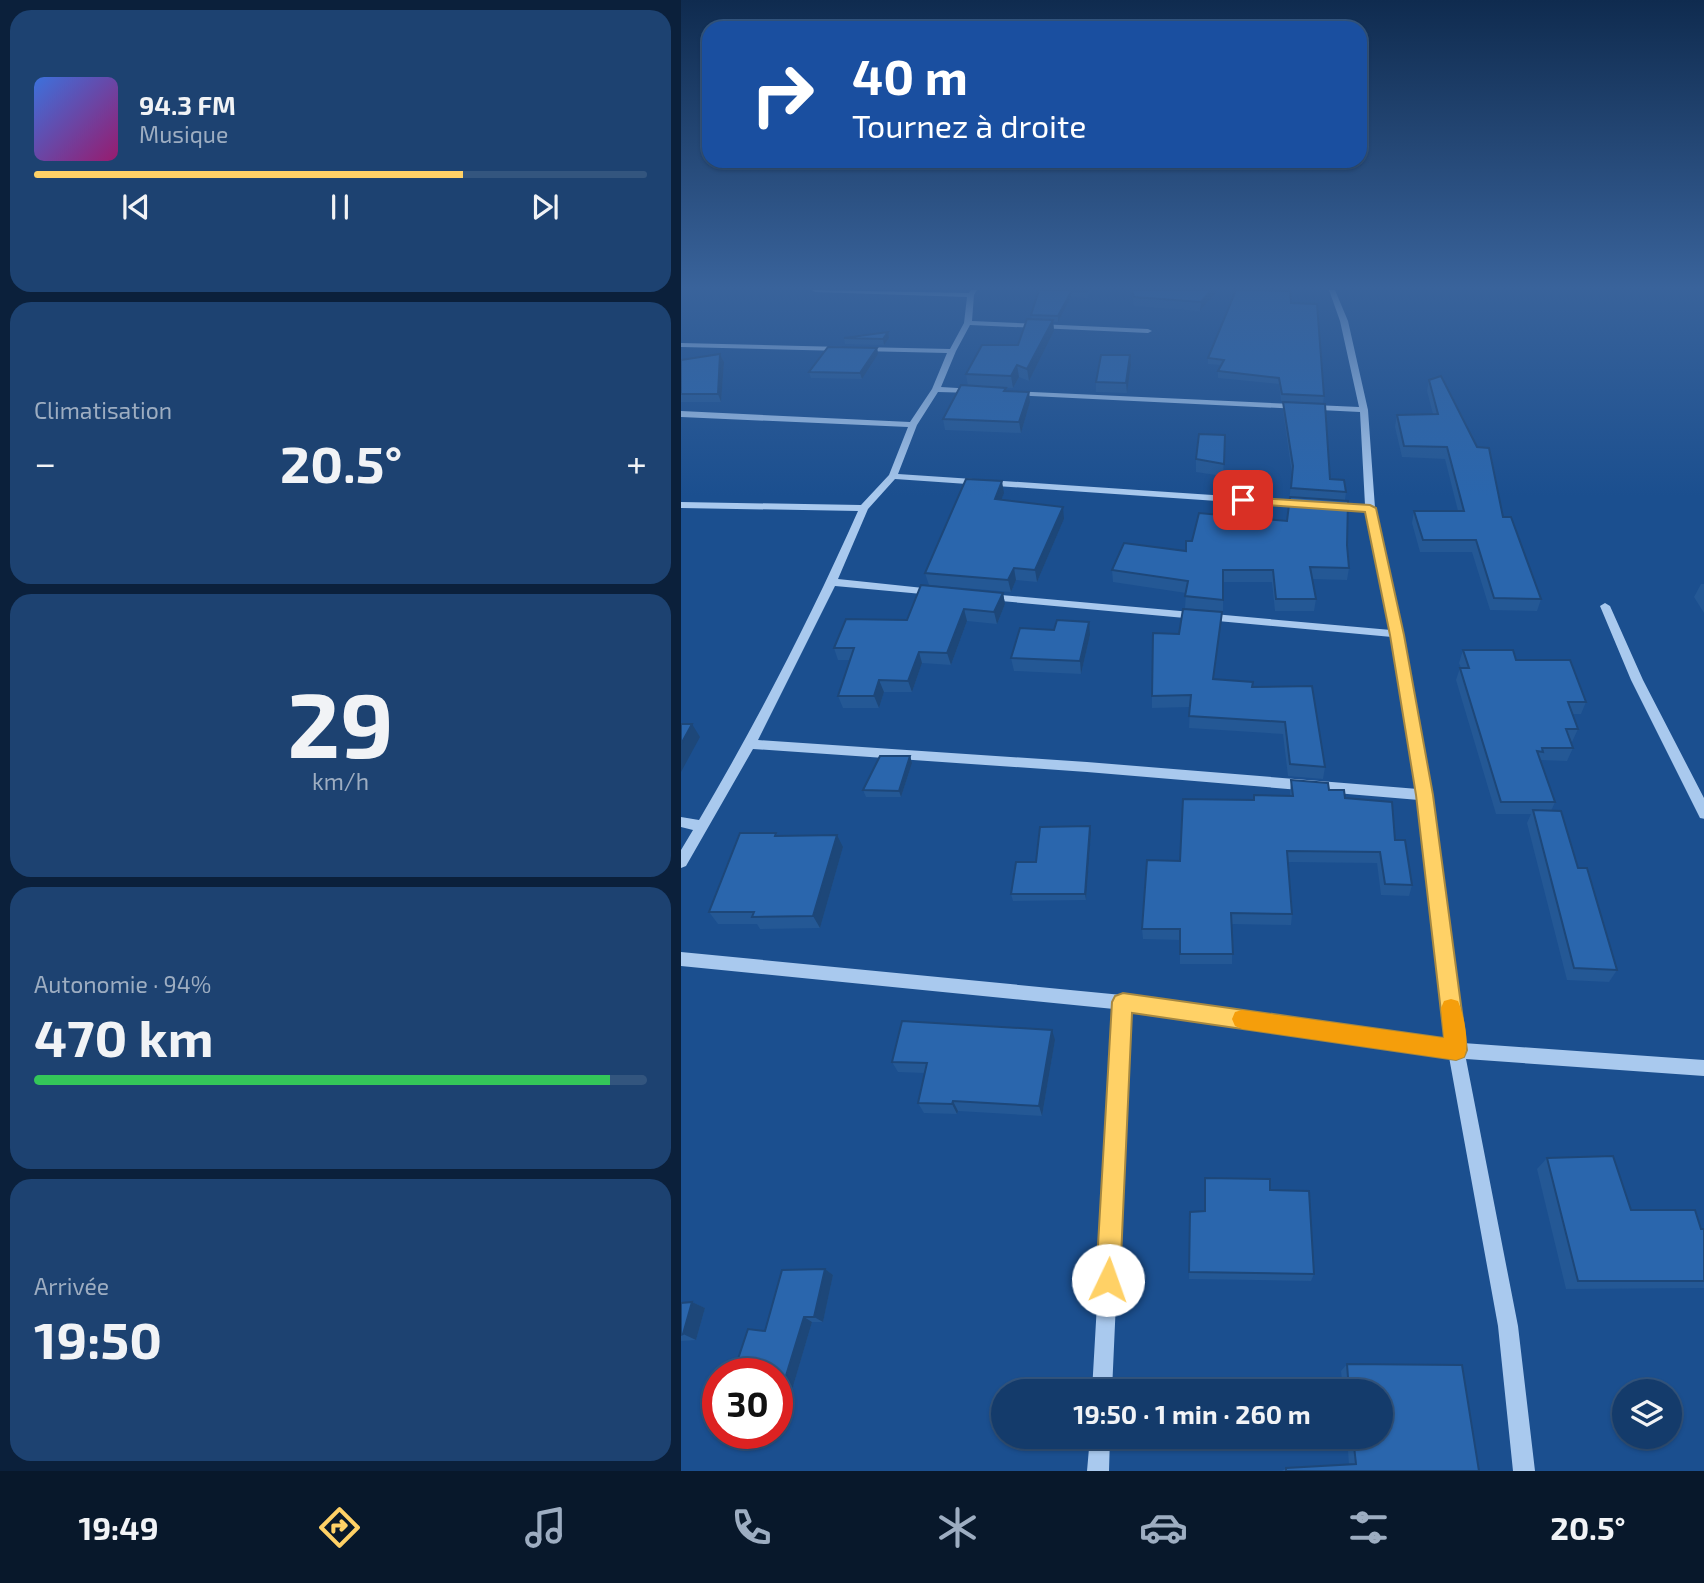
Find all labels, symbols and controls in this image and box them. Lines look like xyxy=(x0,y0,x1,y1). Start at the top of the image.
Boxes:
text: 40 m xyxy=(852,46,968,105)
icon: right xyxy=(737,49,828,140)
text: 94.3 FM xyxy=(139,89,236,120)
text: Tournez à droite xyxy=(852,106,1086,144)
text: Musique xyxy=(139,120,228,148)
icon: previous xyxy=(117,188,155,226)
icon: pause xyxy=(321,188,359,226)
icon: next xyxy=(526,188,564,226)
text: Climatisation xyxy=(34,396,172,424)
text: 20.5° xyxy=(280,431,402,493)
text: − xyxy=(34,439,56,485)
text: + xyxy=(626,439,647,485)
pin xyxy=(1213,470,1273,530)
icon: arrive xyxy=(1224,481,1262,519)
text: 29 xyxy=(287,667,394,776)
text: km/h xyxy=(312,767,369,795)
text: Autonomie · 94% xyxy=(34,970,211,998)
text: 470 km xyxy=(34,1005,214,1067)
position arrow xyxy=(1071,1243,1145,1317)
text: Arrivée xyxy=(34,1272,109,1300)
text: 19:50 xyxy=(34,1307,162,1369)
speed limit sign: 30 xyxy=(702,1358,793,1449)
map controls xyxy=(1612,1379,1682,1449)
button: layers xyxy=(1612,1379,1682,1449)
text: 19:50 · 1 min · 260 m xyxy=(1073,1398,1311,1429)
icon: directions xyxy=(315,1503,364,1552)
icon: music xyxy=(521,1503,570,1552)
icon: phone xyxy=(727,1503,776,1552)
icon: climate xyxy=(933,1503,982,1552)
icon: car xyxy=(1139,1503,1188,1552)
icon: filters xyxy=(1344,1503,1393,1552)
text: 19:49 xyxy=(78,1508,159,1546)
text: 20.5° xyxy=(1550,1508,1626,1546)

